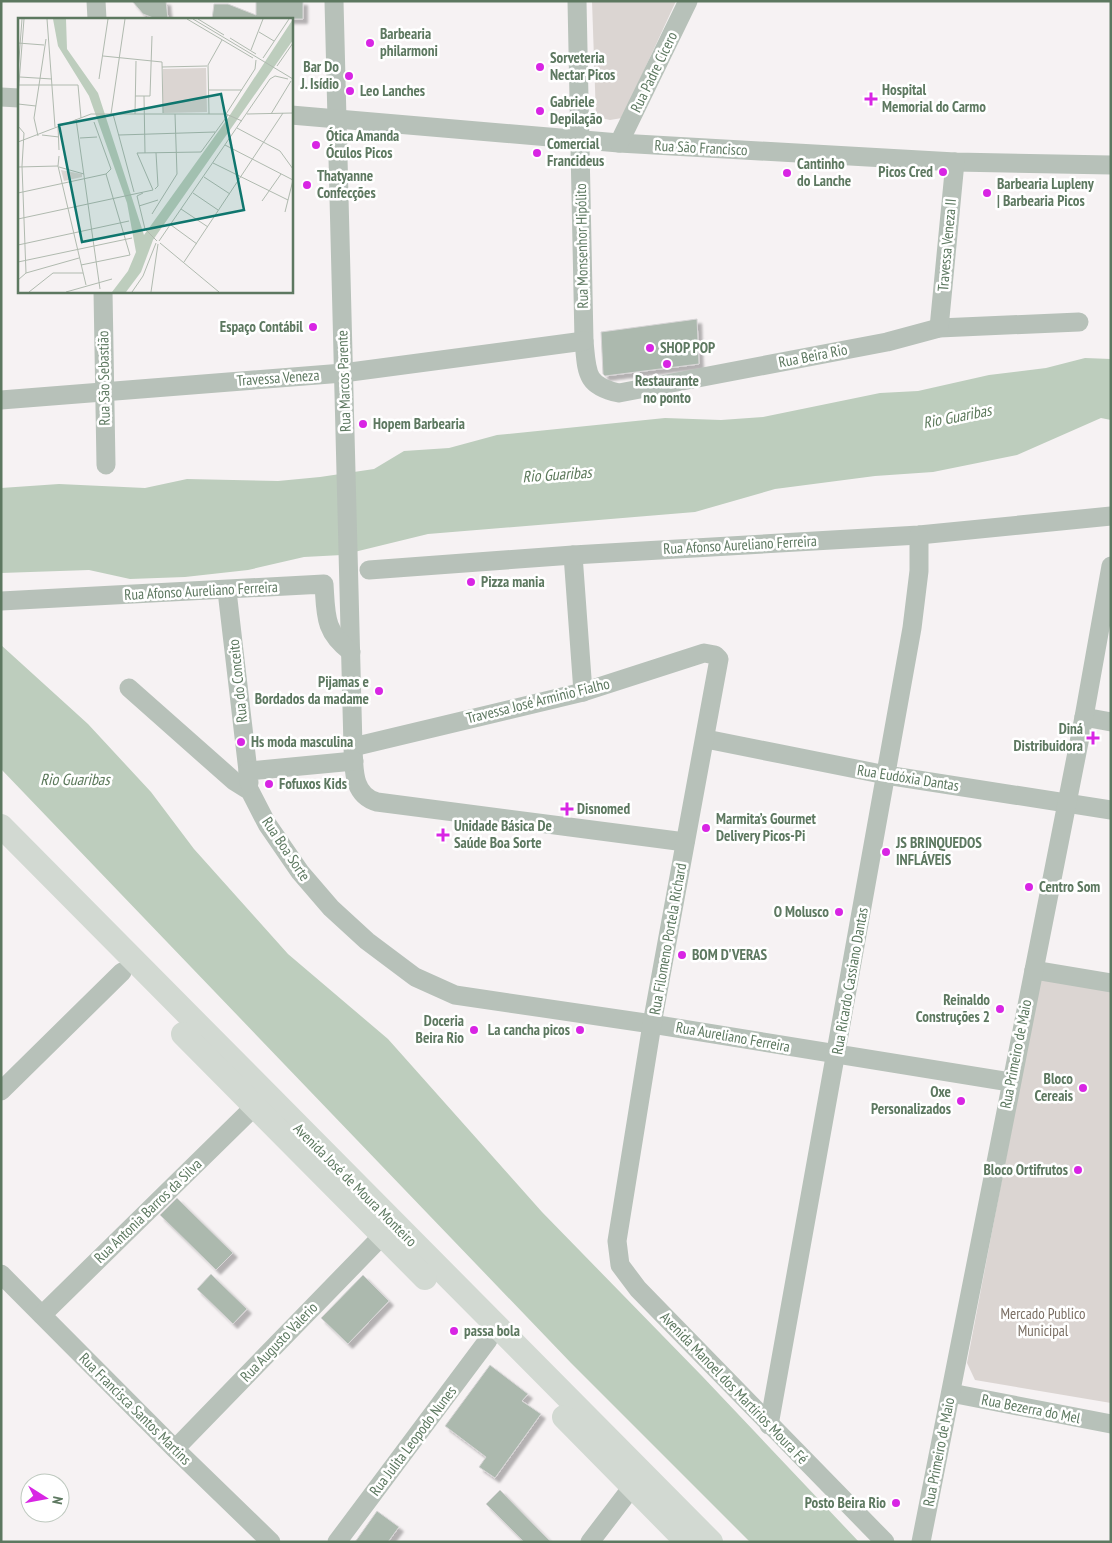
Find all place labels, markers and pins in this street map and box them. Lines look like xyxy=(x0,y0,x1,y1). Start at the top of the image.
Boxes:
place label: Barbearia philarmoni xyxy=(380,24,438,60)
marker: Barbearia philarmoni xyxy=(364,37,376,49)
place label: Sorveteria Nectar Picos xyxy=(550,48,615,84)
place label: Bar Do J. Isídio xyxy=(299,57,339,93)
marker: Sorveteria Nectar Picos xyxy=(534,61,546,73)
marker: Bar Do J. Isídio xyxy=(343,70,355,82)
place label: Hospital Memorial do Carmo xyxy=(882,80,986,116)
place label: Leo Lanches xyxy=(360,81,425,100)
marker: Leo Lanches xyxy=(344,85,356,97)
place label: Gabriele Depilação xyxy=(550,92,603,128)
marker: Hospital Memorial do Carmo xyxy=(864,92,878,106)
marker: Gabriele Depilação xyxy=(534,105,546,117)
place label: Ótica Amanda Óculos Picos xyxy=(326,126,399,162)
place label: Comercial Francideus xyxy=(547,134,604,170)
marker: Ótica Amanda Óculos Picos xyxy=(310,139,322,151)
marker: Comercial Francideus xyxy=(531,147,543,159)
place label: Cantinho do Lanche xyxy=(797,154,851,190)
place label: Picos Cred xyxy=(878,162,933,181)
place label: Thatyanne Confecções xyxy=(317,166,376,202)
marker: Picos Cred xyxy=(937,166,949,178)
marker: Cantinho do Lanche xyxy=(781,167,793,179)
place label: Barbearia Lupleny | Barbearia Picos xyxy=(997,174,1095,210)
marker: Thatyanne Confecções xyxy=(301,179,313,191)
marker: Barbearia Lupleny | Barbearia Picos xyxy=(981,187,993,199)
place label: Espaço Contábil xyxy=(220,317,303,336)
marker: Espaço Contábil xyxy=(307,321,319,333)
place label: SHOP POP xyxy=(660,338,715,357)
marker: SHOP POP xyxy=(644,342,656,354)
marker: Restaurante no ponto xyxy=(661,358,673,370)
place label: Restaurante no ponto xyxy=(635,371,699,407)
place label: Hopem Barbearia xyxy=(373,414,465,433)
marker: Hopem Barbearia xyxy=(357,418,369,430)
place label: Pizza mania xyxy=(481,572,545,591)
marker: Pizza mania xyxy=(465,576,477,588)
place label: Pijamas e Bordados da madame xyxy=(255,672,369,708)
marker: Pijamas e Bordados da madame xyxy=(373,685,385,697)
place label: Diná Distribuidora xyxy=(1014,719,1083,755)
place label: Hs moda masculina xyxy=(251,732,353,751)
marker: Diná Distribuidora xyxy=(1087,732,1099,744)
marker: Hs moda masculina xyxy=(235,736,247,748)
place label: Fofuxos Kids xyxy=(279,774,347,793)
marker: Fofuxos Kids xyxy=(263,778,275,790)
place label: Disnomed xyxy=(577,799,630,818)
marker: Disnomed xyxy=(561,803,573,815)
place label: Marmita’s Gourmet Delivery Picos-Pi xyxy=(716,809,817,845)
place label: Unidade Básica De Saúde Boa Sorte xyxy=(454,816,552,852)
marker: Marmita’s Gourmet Delivery Picos-Pi xyxy=(700,822,712,834)
marker: Unidade Básica De Saúde Boa Sorte xyxy=(436,828,450,842)
place label: JS BRINQUEDOS INFLÁVEIS xyxy=(895,833,982,869)
marker: JS BRINQUEDOS INFLÁVEIS xyxy=(880,846,892,858)
place label: Centro Som xyxy=(1039,877,1100,896)
marker: Centro Som xyxy=(1023,881,1035,893)
place label: O Molusco xyxy=(774,902,829,921)
marker: O Molusco xyxy=(833,906,845,918)
place label: BOM D'VERAS xyxy=(692,945,768,964)
marker: BOM D'VERAS xyxy=(676,949,688,961)
place label: Reinaldo Construções 2 xyxy=(916,990,990,1026)
marker: Reinaldo Construções 2 xyxy=(994,1003,1006,1015)
place label: Doceria Beira Rio xyxy=(416,1011,464,1047)
place label: La cancha picos xyxy=(488,1020,570,1039)
marker: Doceria Beira Rio xyxy=(468,1024,480,1036)
marker: La cancha picos xyxy=(574,1024,586,1036)
place label: Bloco Cereais xyxy=(1035,1069,1073,1105)
place label: Oxe Personalizados xyxy=(871,1082,951,1118)
marker: Bloco Cereais xyxy=(1077,1082,1089,1094)
marker: Oxe Personalizados xyxy=(955,1095,967,1107)
place label: Bloco Ortifrutos xyxy=(984,1160,1068,1179)
marker: Bloco Ortifrutos xyxy=(1072,1164,1084,1176)
place label: passa bola xyxy=(464,1321,520,1340)
marker: passa bola xyxy=(448,1325,460,1337)
place label: Posto Beira Rio xyxy=(805,1493,886,1512)
marker: Posto Beira Rio xyxy=(890,1497,902,1509)

